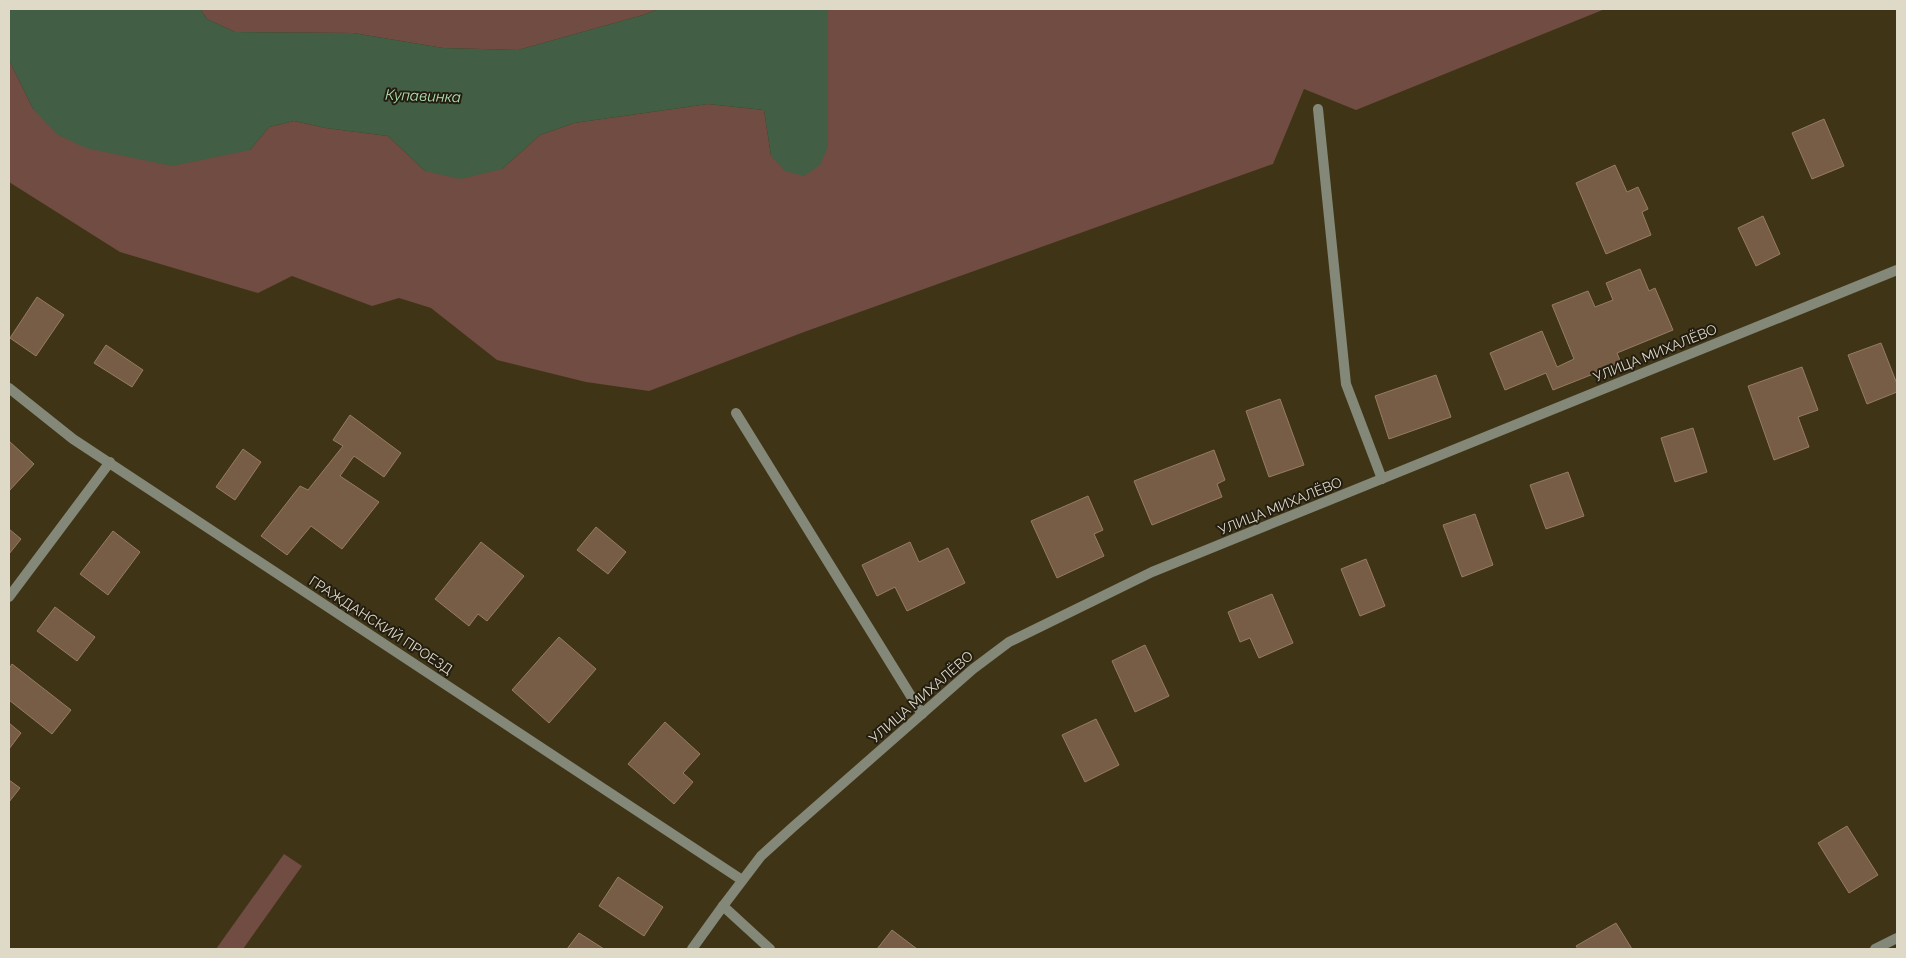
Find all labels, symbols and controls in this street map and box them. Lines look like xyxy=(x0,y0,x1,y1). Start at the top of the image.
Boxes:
water label: Купавинка xyxy=(385,86,461,106)
street label: УЛИЦА МИХАЛЁВО xyxy=(1590,319,1719,385)
street label: УЛИЦА МИХАЛЁВО xyxy=(1215,472,1344,538)
street label: ГРАЖДАНСКИЙ ПРОЕЗД xyxy=(306,572,456,677)
street label: УЛИЦА МИХАЛЁВО xyxy=(865,646,976,746)

